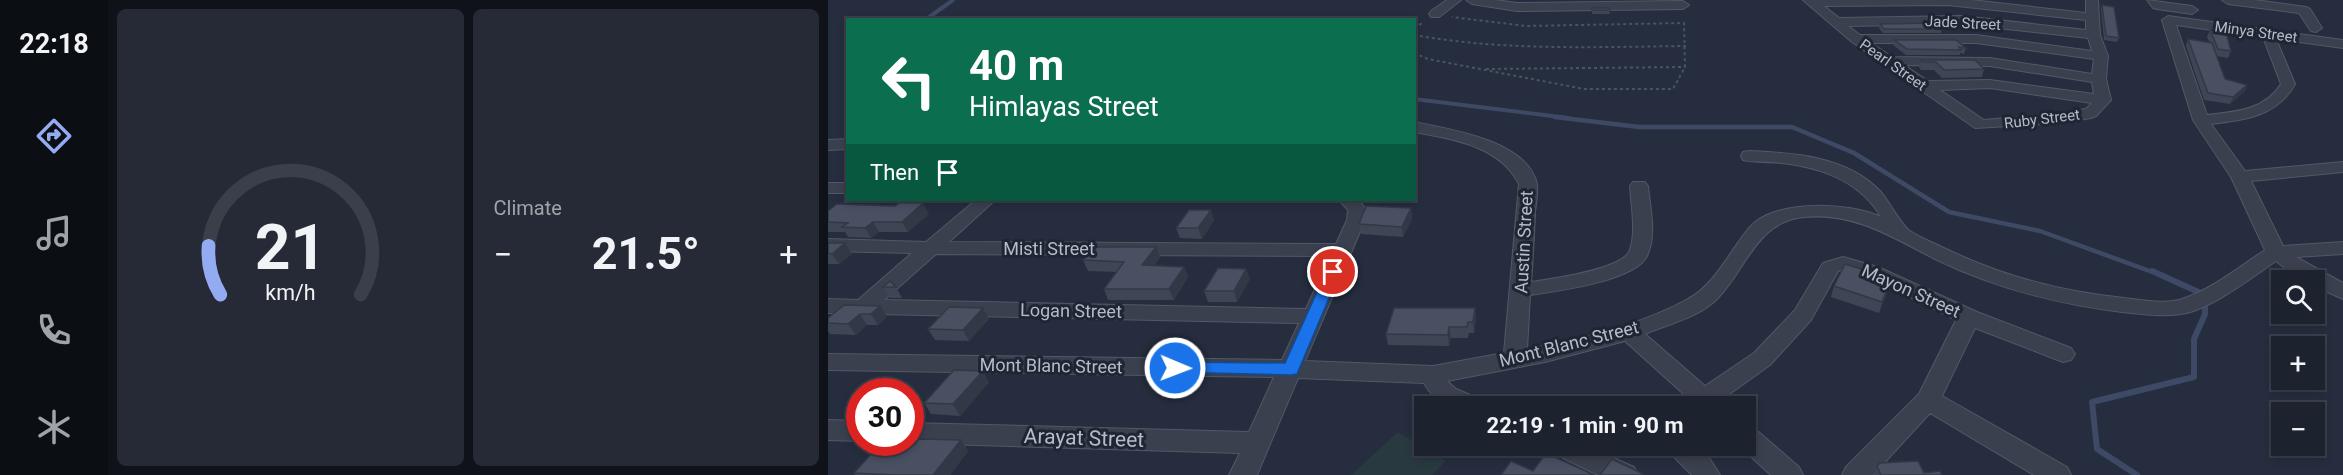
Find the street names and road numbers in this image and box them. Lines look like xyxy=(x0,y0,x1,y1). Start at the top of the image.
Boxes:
street label: Jade Street xyxy=(1925,12,2002,34)
street label: Minya Street xyxy=(2213,17,2299,47)
street label: Pearl Street xyxy=(1856,35,1930,95)
street label: Ruby Street xyxy=(2003,105,2081,133)
street label: Austin Street xyxy=(1510,190,1537,294)
street label: Misti Street xyxy=(1003,238,1095,259)
street label: Mayon Street xyxy=(1859,259,1964,322)
street label: Logan Street xyxy=(1020,299,1122,322)
street label: Mont Blanc Street xyxy=(1497,316,1641,371)
street label: Mont Blanc Street xyxy=(979,354,1123,377)
street label: Arayat Street xyxy=(1023,424,1145,452)

